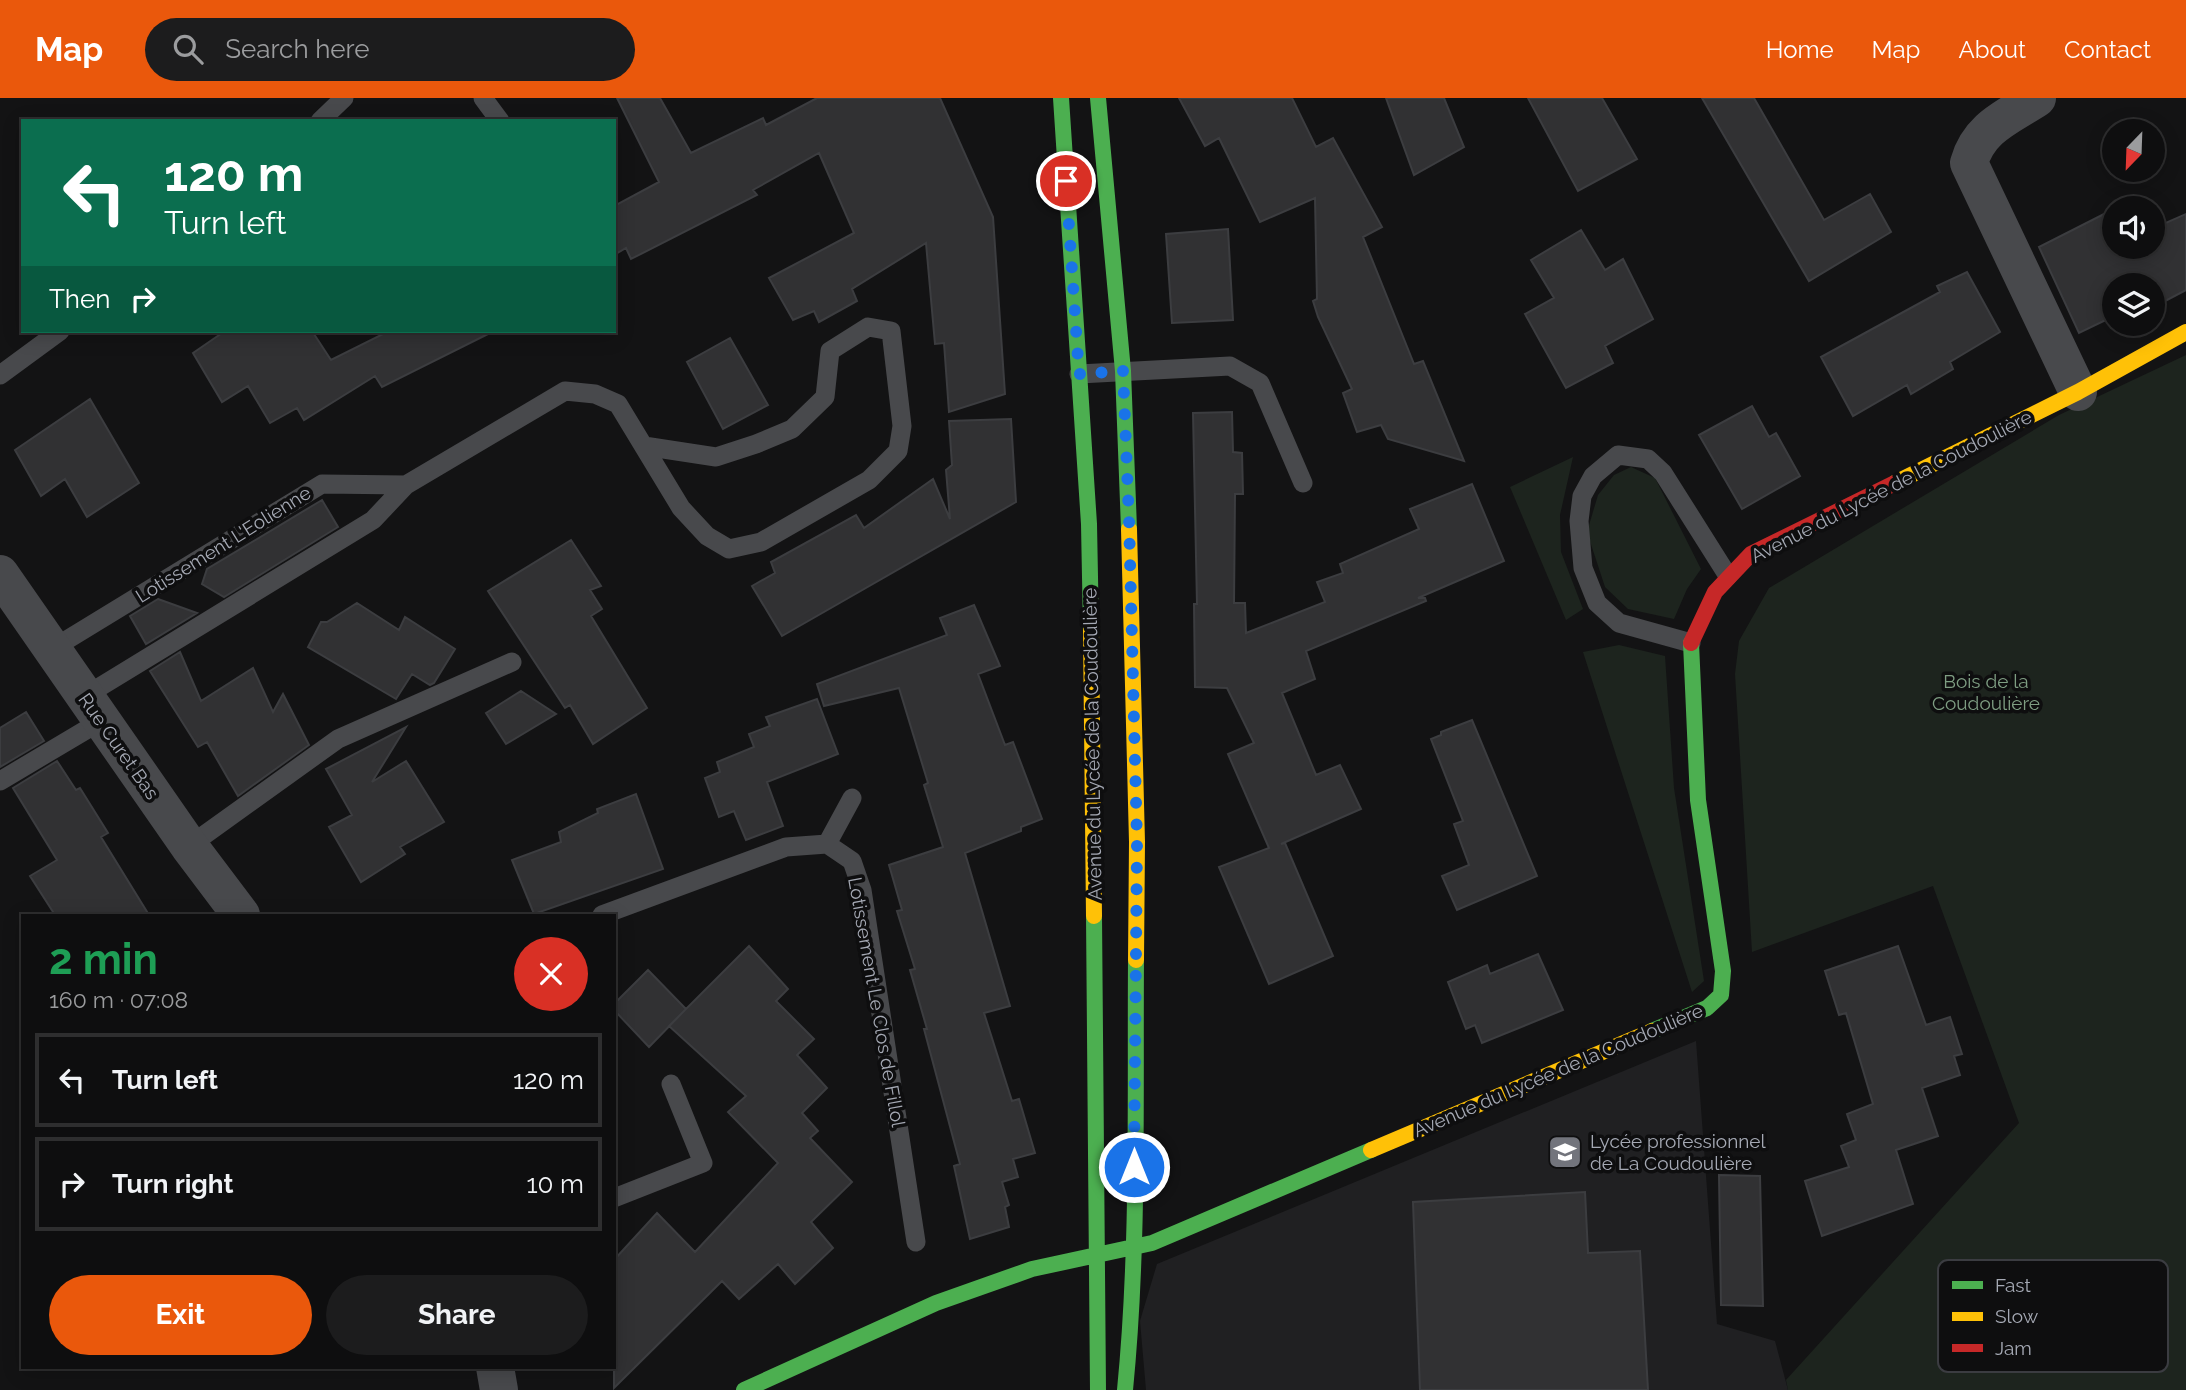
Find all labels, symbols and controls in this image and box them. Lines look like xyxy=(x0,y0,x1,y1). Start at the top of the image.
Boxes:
search box xyxy=(145,18,635,81)
text: Map xyxy=(35,30,103,69)
icon: search xyxy=(169,30,207,68)
text: Search here xyxy=(225,34,370,64)
text: Home xyxy=(1766,35,1834,64)
text: Map xyxy=(1872,35,1920,64)
text: About xyxy=(1958,35,2026,64)
text: Contact xyxy=(2064,35,2151,64)
north arrow xyxy=(2102,119,2165,182)
map controls xyxy=(2102,119,2165,336)
text: 120 m xyxy=(164,145,303,202)
icon: left xyxy=(49,147,140,238)
pin xyxy=(1036,151,1096,211)
icon: arrive xyxy=(1047,162,1085,200)
button: sound xyxy=(2102,196,2165,259)
text: Turn left xyxy=(164,204,286,241)
button: layers xyxy=(2102,273,2165,336)
icon: right xyxy=(124,280,162,318)
text: Then xyxy=(49,284,110,314)
street label: Avenue du Lycée de la Coudoulière xyxy=(1747,405,2035,567)
street label: Lotissement L'Eolienne xyxy=(131,481,315,607)
street label: Avenue du Lycée de la Coudoulière xyxy=(1078,588,1106,900)
park label: Bois de la Coudoulière xyxy=(1932,670,2040,714)
street label: Rue Curet Bas xyxy=(74,689,164,803)
street label: Lotissement Le Clos de Fillol xyxy=(844,875,910,1129)
text: 2 min xyxy=(49,935,158,984)
button: close xyxy=(514,937,588,1011)
text: 160 m · 07:08 xyxy=(49,986,188,1013)
street label: Avenue du Lycée de la Coudoulière xyxy=(1410,999,1706,1141)
icon: left xyxy=(53,1061,91,1099)
text: Turn left xyxy=(112,1065,218,1095)
text: 120 m xyxy=(513,1065,584,1095)
position arrow xyxy=(1097,1130,1171,1204)
place label: Lycée professionnel de La Coudoulière xyxy=(1590,1130,1766,1174)
school or university icon: Lycée professionnel de La Coudoulière xyxy=(1546,1133,1584,1171)
icon: right xyxy=(53,1165,91,1203)
text: Turn right xyxy=(112,1169,233,1199)
text: 10 m xyxy=(526,1169,584,1199)
legend xyxy=(1938,1260,2168,1372)
text: Fast xyxy=(1995,1274,2031,1296)
button: Exit xyxy=(49,1275,312,1355)
button: Share xyxy=(326,1275,588,1355)
text: Slow xyxy=(1995,1305,2039,1327)
text: Jam xyxy=(1995,1337,2032,1359)

